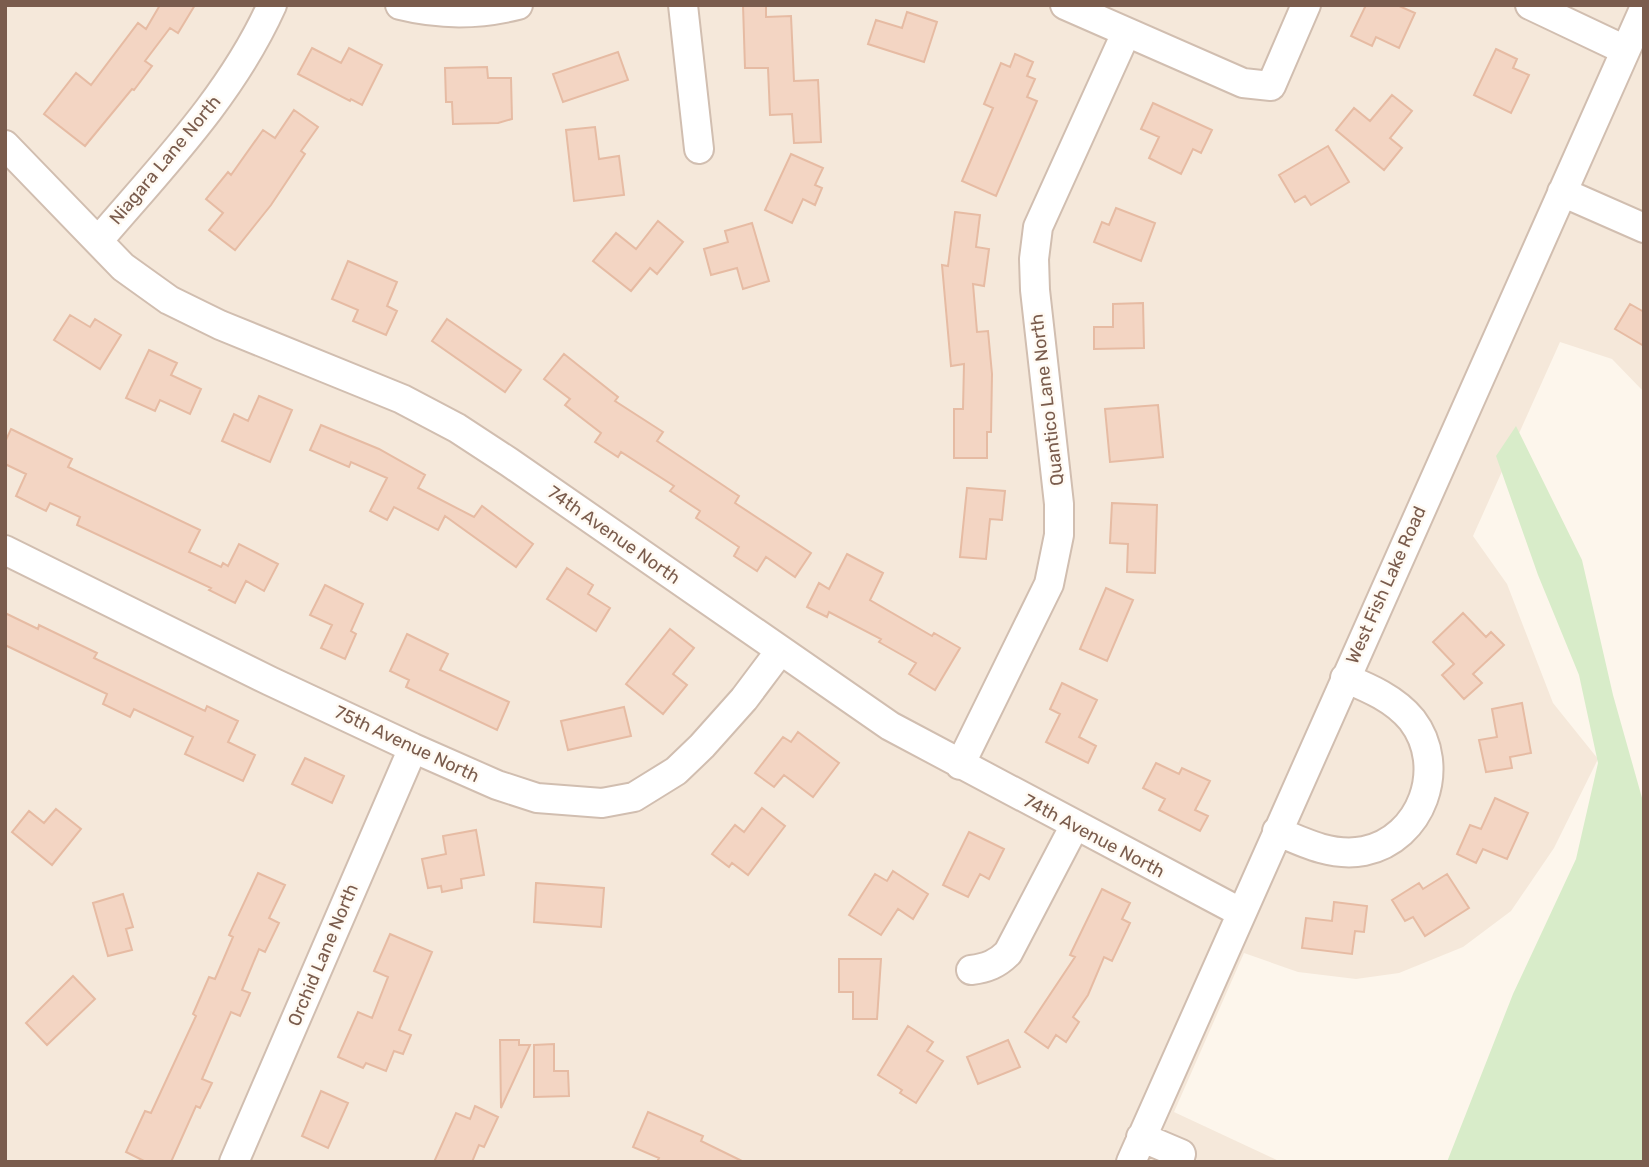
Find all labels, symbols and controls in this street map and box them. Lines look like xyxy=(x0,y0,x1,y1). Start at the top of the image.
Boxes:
street label: Niagara Lane North xyxy=(105,91,225,229)
street label: Quantico Lane North xyxy=(1026,313,1068,487)
street label: 74th Avenue North xyxy=(543,481,685,589)
street label: West Fish Lake Road xyxy=(1341,503,1431,667)
street label: 75th Avenue North xyxy=(331,701,483,787)
street label: 74th Avenue North xyxy=(1020,789,1168,883)
street label: Orchid Lane North xyxy=(283,881,363,1029)

